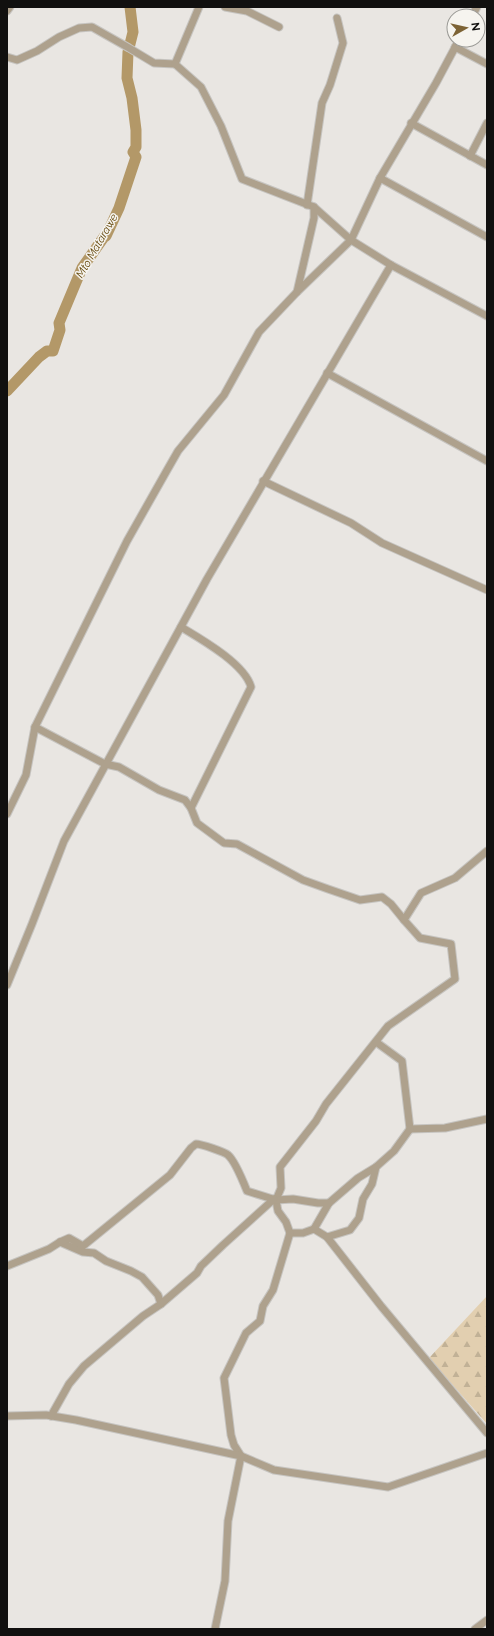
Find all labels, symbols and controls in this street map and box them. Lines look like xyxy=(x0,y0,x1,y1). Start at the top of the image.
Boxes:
north arrow xyxy=(446,8,486,48)
text: N xyxy=(468,22,482,32)
water label: Mto Matarawe xyxy=(73,212,121,280)

